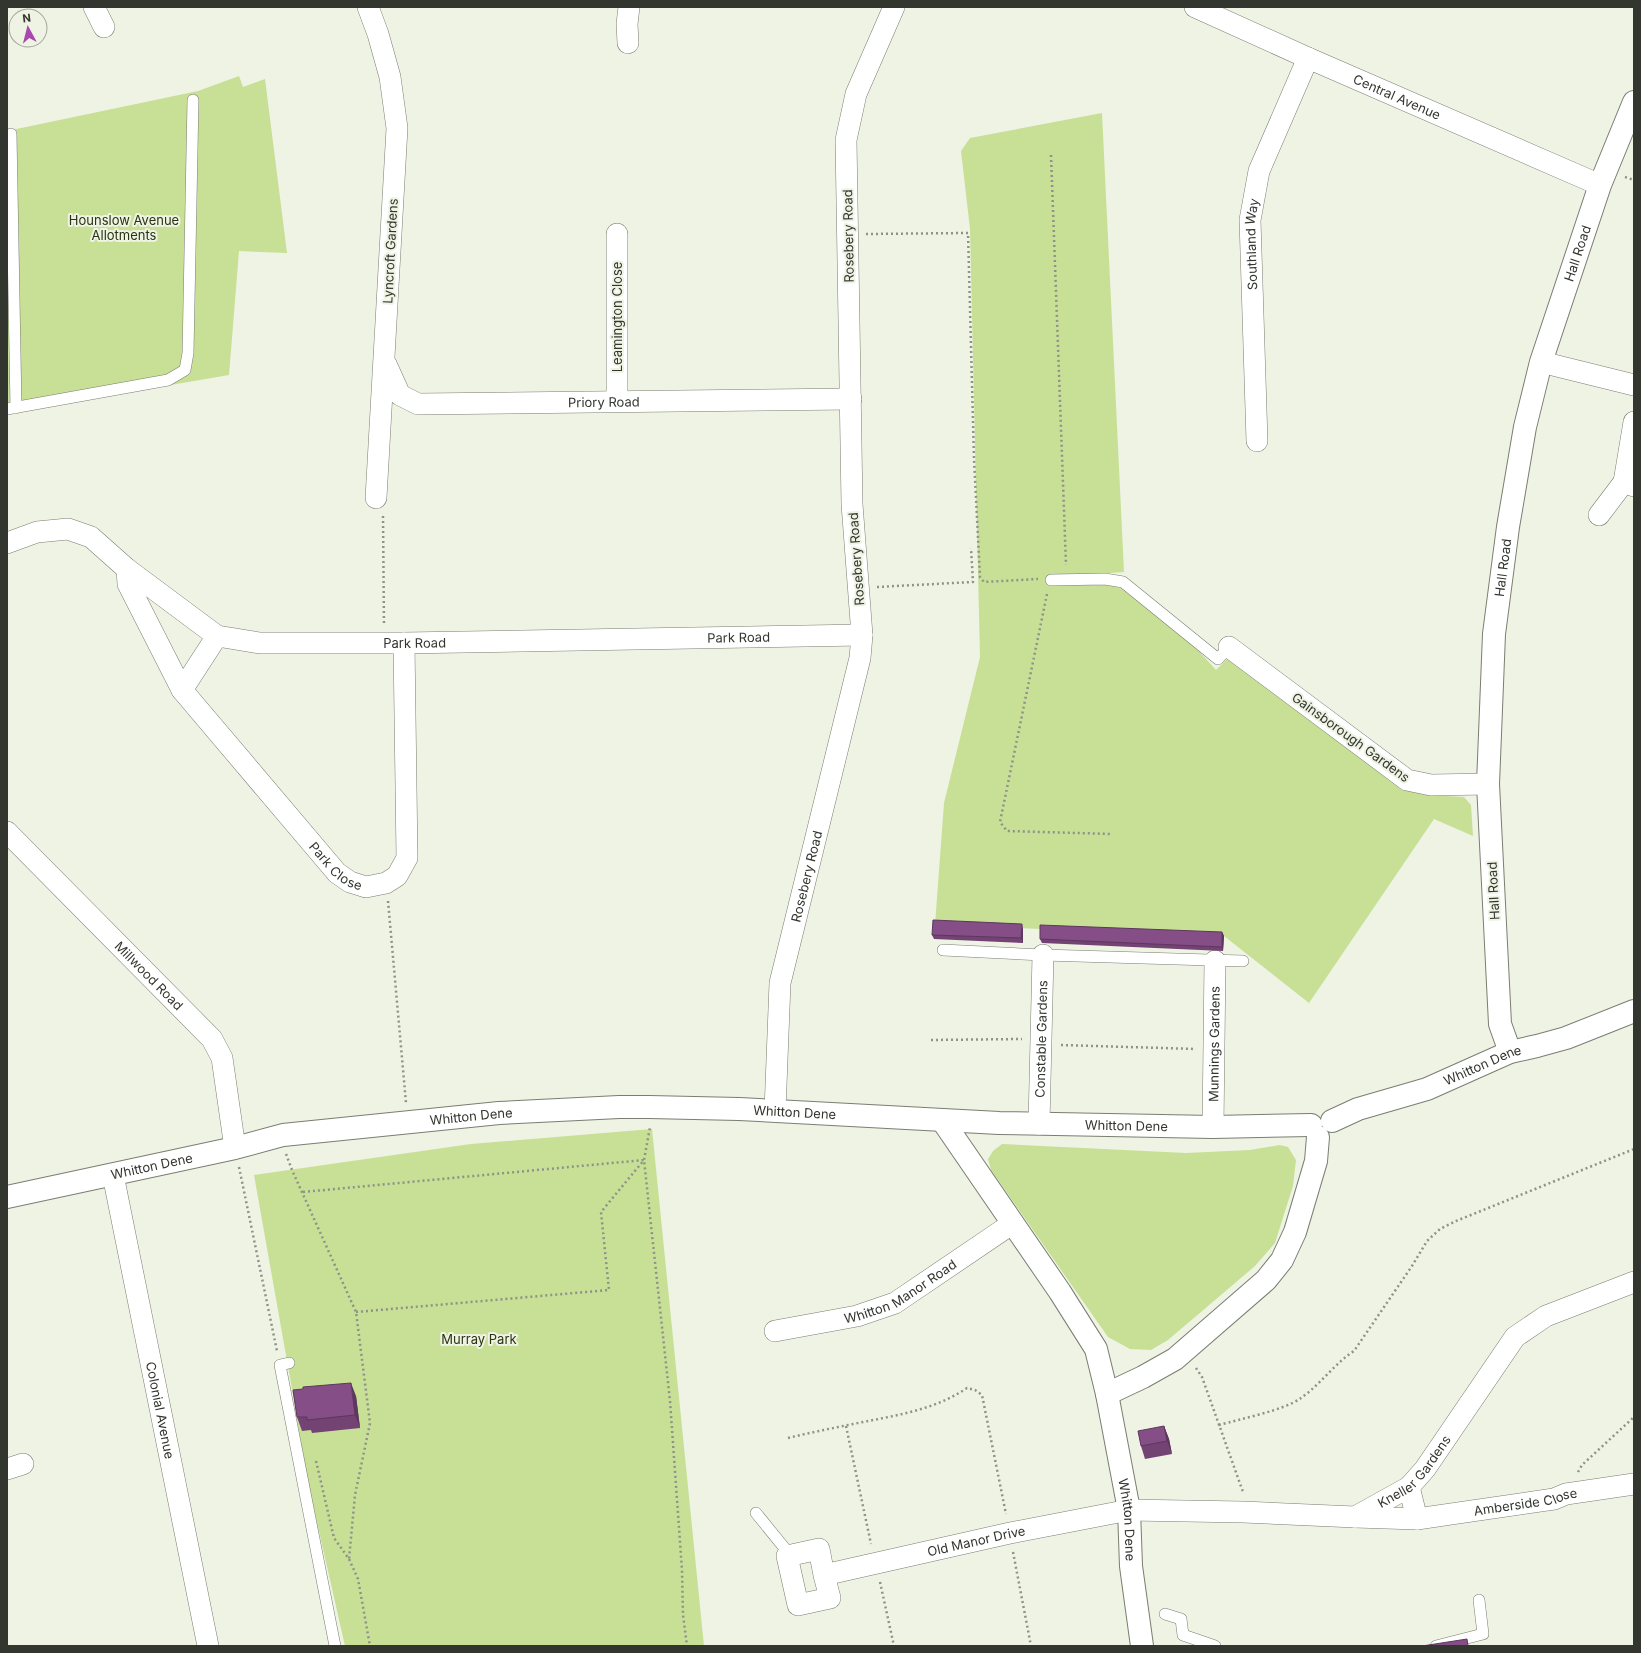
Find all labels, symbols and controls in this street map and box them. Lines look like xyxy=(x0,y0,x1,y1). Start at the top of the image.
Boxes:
north arrow xyxy=(8,8,48,48)
text: N xyxy=(22,11,32,26)
street label: Central Avenue xyxy=(1351,71,1443,123)
street label: Rosebery Road xyxy=(839,189,857,283)
street label: Southland Way xyxy=(1241,197,1262,290)
street label: Lyncroft Gardens xyxy=(379,198,401,304)
park label: Hounslow Avenue Allotments xyxy=(69,212,179,243)
street label: Hall Road xyxy=(1560,223,1594,284)
street label: Leamington Close xyxy=(609,262,625,372)
street label: Priory Road xyxy=(568,393,640,410)
street label: Rosebery Road xyxy=(845,512,867,606)
street label: Hall Road xyxy=(1491,538,1514,598)
street label: Park Road xyxy=(707,629,770,646)
street label: Park Road xyxy=(383,634,446,651)
street label: Gainsborough Gardens xyxy=(1289,689,1413,785)
street label: Rosebery Road xyxy=(787,829,825,924)
street label: Park Close xyxy=(306,839,364,893)
street label: Hall Road xyxy=(1483,861,1503,921)
street label: Millwood Road xyxy=(112,938,187,1013)
street label: Constable Gardens xyxy=(1032,980,1050,1098)
street label: Munnings Gardens xyxy=(1205,986,1223,1102)
street label: Whitton Dene xyxy=(1441,1042,1523,1089)
street label: Whitton Dene xyxy=(753,1102,837,1122)
street label: Whitton Dene xyxy=(429,1104,513,1128)
street label: Whitton Dene xyxy=(1085,1117,1168,1134)
street label: Whitton Dene xyxy=(109,1149,194,1182)
street label: Whitton Manor Road xyxy=(843,1256,959,1326)
park label: Murray Park xyxy=(441,1331,517,1347)
street label: Colonial Avenue xyxy=(143,1360,178,1460)
street label: Kneller Gardens xyxy=(1375,1432,1454,1511)
street label: Whitton Dene xyxy=(1115,1477,1139,1561)
street label: Amberside Close xyxy=(1473,1484,1578,1519)
street label: Old Manor Drive xyxy=(926,1522,1027,1559)

